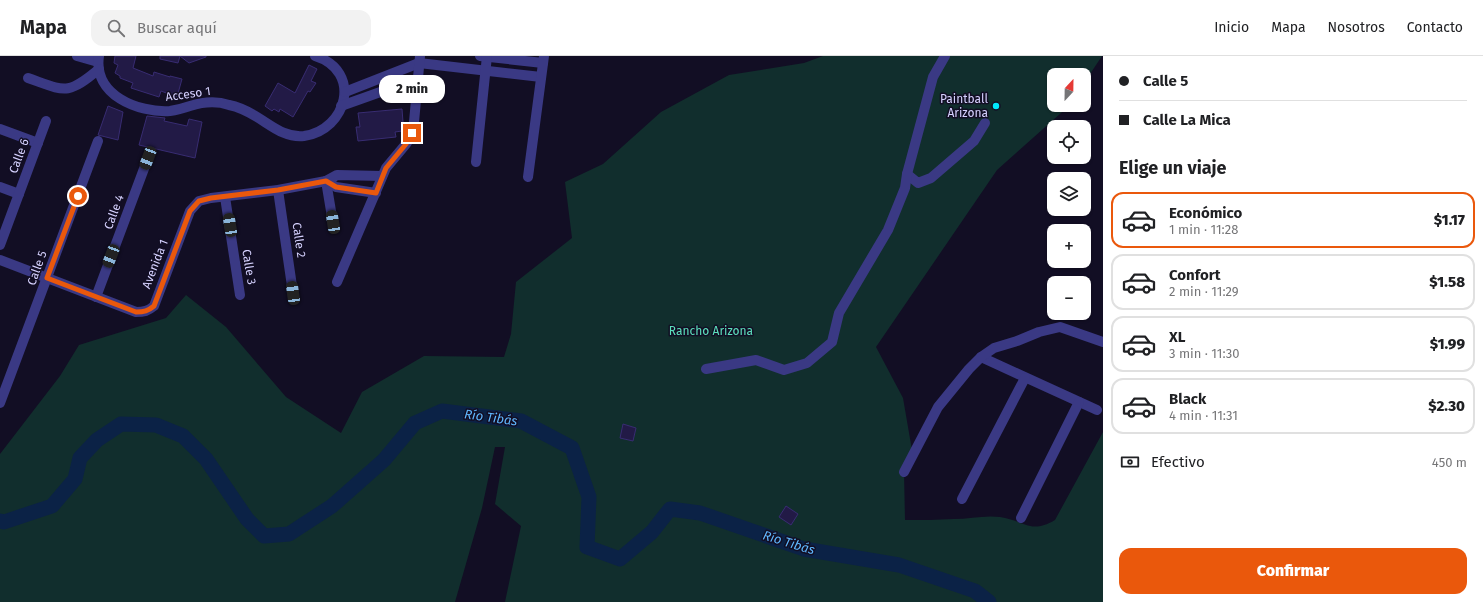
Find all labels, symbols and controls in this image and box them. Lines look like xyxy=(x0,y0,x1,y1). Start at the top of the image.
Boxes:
search box xyxy=(91,10,371,46)
text: Mapa xyxy=(20,16,67,39)
icon: search xyxy=(105,17,127,39)
text: Buscar aquí xyxy=(137,19,217,37)
text: Inicio xyxy=(1214,19,1249,36)
text: Mapa xyxy=(1271,19,1306,36)
text: Nosotros xyxy=(1328,19,1385,36)
text: Contacto xyxy=(1407,19,1463,36)
north arrow xyxy=(1047,68,1091,112)
map controls xyxy=(1047,68,1091,320)
text: Calle 5 xyxy=(1143,72,1188,90)
callout: 2 min xyxy=(379,75,445,103)
text: 2 min xyxy=(396,81,428,96)
street label: Acceso 1 xyxy=(165,84,211,104)
place label: Paintball Arizona xyxy=(940,92,988,120)
marker: Paintball Arizona xyxy=(991,101,1001,111)
text: Calle La Mica xyxy=(1143,111,1231,129)
button: locate xyxy=(1047,120,1091,164)
route end xyxy=(403,124,421,142)
street label: Calle 6 xyxy=(6,137,32,175)
car xyxy=(138,145,158,171)
text: Elige un viaje xyxy=(1119,157,1226,179)
button: layers xyxy=(1047,172,1091,216)
route start xyxy=(69,187,87,205)
street label: Calle 4 xyxy=(101,192,127,231)
icon: car xyxy=(1121,202,1157,238)
text: Económico xyxy=(1169,204,1242,222)
car xyxy=(325,209,341,235)
text: $1.17 xyxy=(1434,211,1465,229)
car xyxy=(222,212,238,238)
street label: Calle 2 xyxy=(290,221,308,259)
text: 1 min · 11:28 xyxy=(1169,222,1238,237)
button: + xyxy=(1047,224,1091,268)
street label: Avenida 1 xyxy=(139,237,171,291)
car xyxy=(101,243,121,269)
street label: Calle 3 xyxy=(239,248,259,286)
street label: Calle 5 xyxy=(24,249,50,287)
icon: car xyxy=(1121,264,1157,300)
text: Confort xyxy=(1169,266,1221,284)
text: $1.58 xyxy=(1429,273,1465,291)
button: − xyxy=(1047,276,1091,320)
car xyxy=(285,280,301,306)
text: 2 min · 11:29 xyxy=(1169,284,1239,299)
park label: Rancho Arizona xyxy=(669,324,753,338)
icon: car xyxy=(1121,326,1157,362)
text: XL xyxy=(1169,328,1185,346)
text: $1.99 xyxy=(1430,335,1465,353)
text: 3 min · 11:30 xyxy=(1169,346,1239,361)
icon: car xyxy=(1121,388,1157,424)
text: Black xyxy=(1169,390,1206,408)
text: $2.30 xyxy=(1428,397,1465,415)
water label: Río Tibás xyxy=(463,406,518,429)
text: 4 min · 11:31 xyxy=(1169,408,1238,423)
icon: cash xyxy=(1119,451,1141,473)
text: Efectivo xyxy=(1151,453,1205,471)
text: 450 m xyxy=(1432,455,1467,470)
water label: Río Tibás xyxy=(761,527,817,557)
button: Confirmar xyxy=(1119,548,1467,594)

